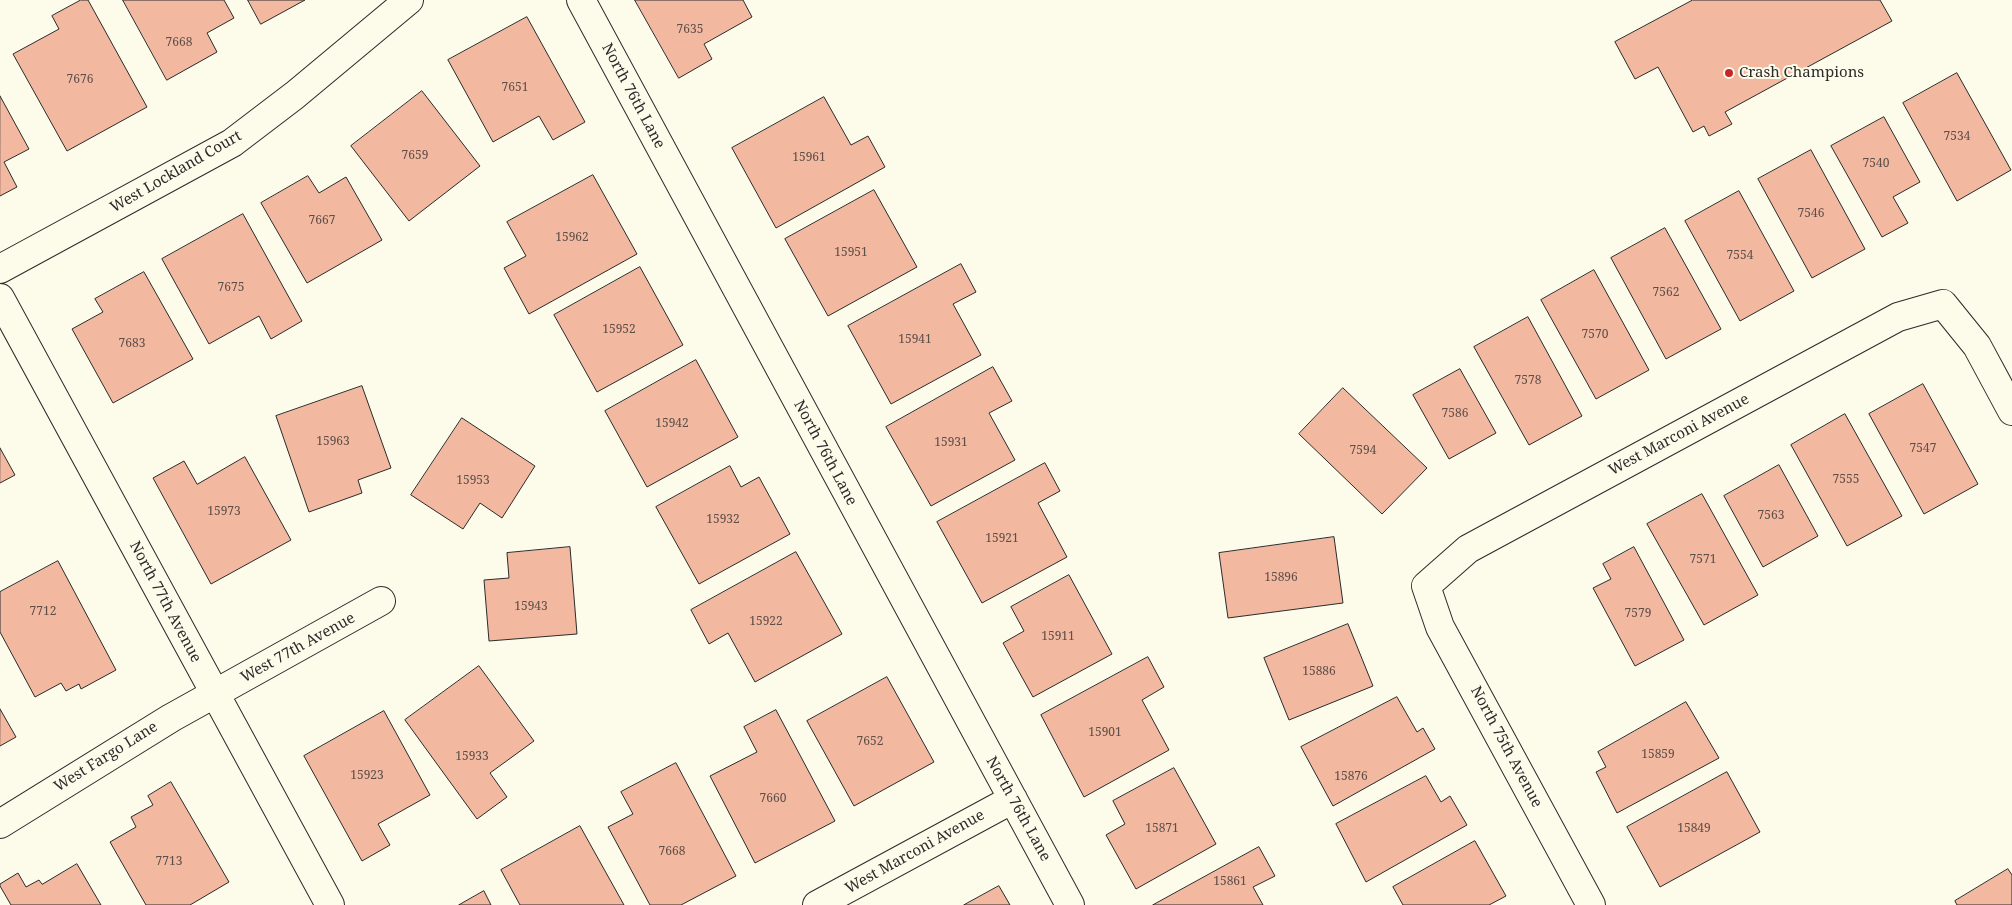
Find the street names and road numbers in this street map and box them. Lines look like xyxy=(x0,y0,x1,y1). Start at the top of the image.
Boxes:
street label: North 76th Lane xyxy=(598,40,668,152)
street label: West Lockland Court xyxy=(107,127,245,217)
street label: West Marconi Avenue xyxy=(1606,390,1752,480)
street label: North 76th Lane xyxy=(790,397,860,509)
street label: North 77th Avenue xyxy=(125,538,205,666)
street label: West 77th Avenue xyxy=(238,609,358,687)
street label: North 75th Avenue xyxy=(1466,683,1546,811)
street label: West Fargo Lane xyxy=(51,718,161,796)
street label: North 76th Lane xyxy=(982,754,1054,864)
street label: West Marconi Avenue xyxy=(842,806,988,898)

